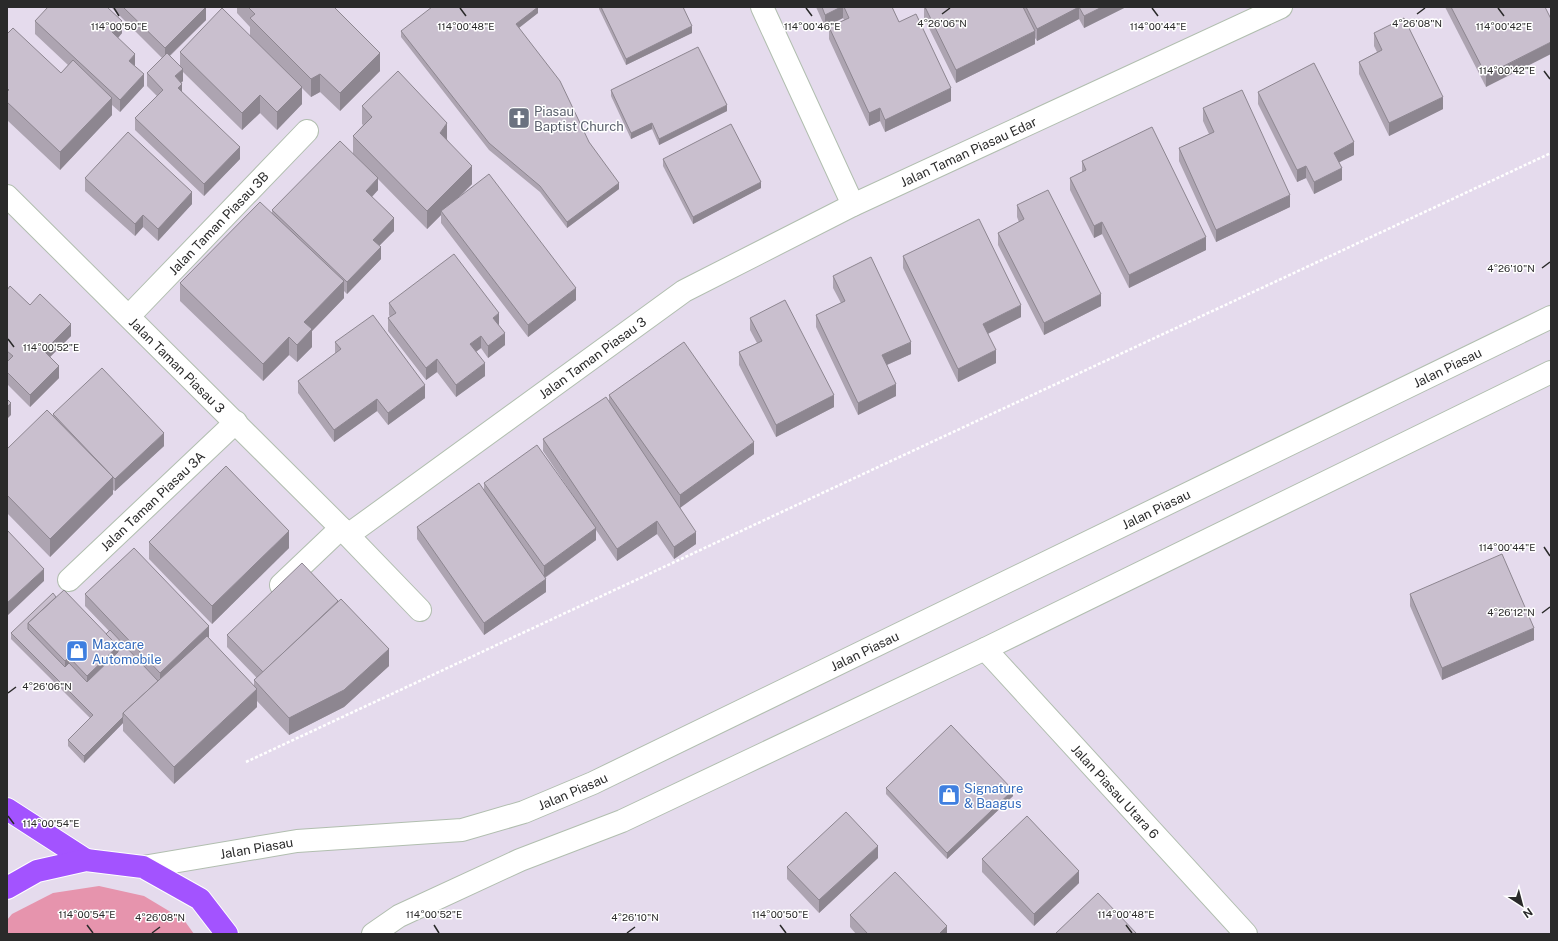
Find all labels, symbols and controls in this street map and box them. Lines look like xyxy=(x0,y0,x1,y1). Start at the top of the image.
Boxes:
text: 4°26'06"N xyxy=(917,17,967,29)
text: 4°26'08"N xyxy=(1392,17,1442,29)
text: 114°00'50"E xyxy=(91,20,147,32)
text: 114°00'48"E xyxy=(438,20,494,32)
text: 114°00'46"E xyxy=(784,20,840,32)
text: 114°00'44"E xyxy=(1130,20,1186,32)
text: 114°00'42"E xyxy=(1476,20,1532,32)
text: 114°00'42"E xyxy=(1479,64,1535,76)
place label: Piasau Baptist Church xyxy=(534,104,624,134)
church icon: Piasau Baptist Church xyxy=(506,105,532,131)
street label: Jalan Taman Piasau Edar xyxy=(898,114,1039,190)
street label: Jalan Taman Piasau 3B xyxy=(166,169,272,278)
text: 4°26'10"N xyxy=(1487,262,1535,274)
street label: Jalan Taman Piasau 3 xyxy=(536,314,649,402)
street label: Jalan Taman Piasau 3 xyxy=(126,315,228,416)
text: 114°00'52"E xyxy=(23,341,79,353)
street label: Jalan Piasau xyxy=(1411,345,1484,391)
street label: Jalan Taman Piasau 3A xyxy=(98,448,208,554)
street label: Jalan Piasau xyxy=(1120,487,1193,533)
text: 114°00'44"E xyxy=(1479,541,1535,553)
text: 4°26'12"N xyxy=(1487,606,1535,618)
street label: Jalan Piasau xyxy=(828,628,901,674)
place label: Maxcare Automobile xyxy=(92,637,162,667)
shop icon: Maxcare Automobile xyxy=(64,638,90,664)
text: 4°26'06"N xyxy=(22,680,72,692)
street label: Jalan Piasau Utara 6 xyxy=(1068,742,1162,842)
street label: Jalan Piasau xyxy=(536,770,610,813)
place label: Signature & Baagus xyxy=(964,781,1023,811)
shop icon: Signature & Baagus xyxy=(936,782,962,808)
text: 114°00'54"E xyxy=(23,817,79,829)
street label: Jalan Piasau xyxy=(219,835,294,862)
north arrow xyxy=(1502,885,1542,925)
text: N xyxy=(1521,906,1535,920)
text: 114°00'54"E xyxy=(59,908,115,920)
text: 114°00'52"E xyxy=(406,908,462,920)
text: 114°00'50"E xyxy=(752,908,808,920)
text: 114°00'48"E xyxy=(1098,908,1154,920)
text: 4°26'08"N xyxy=(135,911,185,923)
text: 4°26'10"N xyxy=(611,911,659,923)

